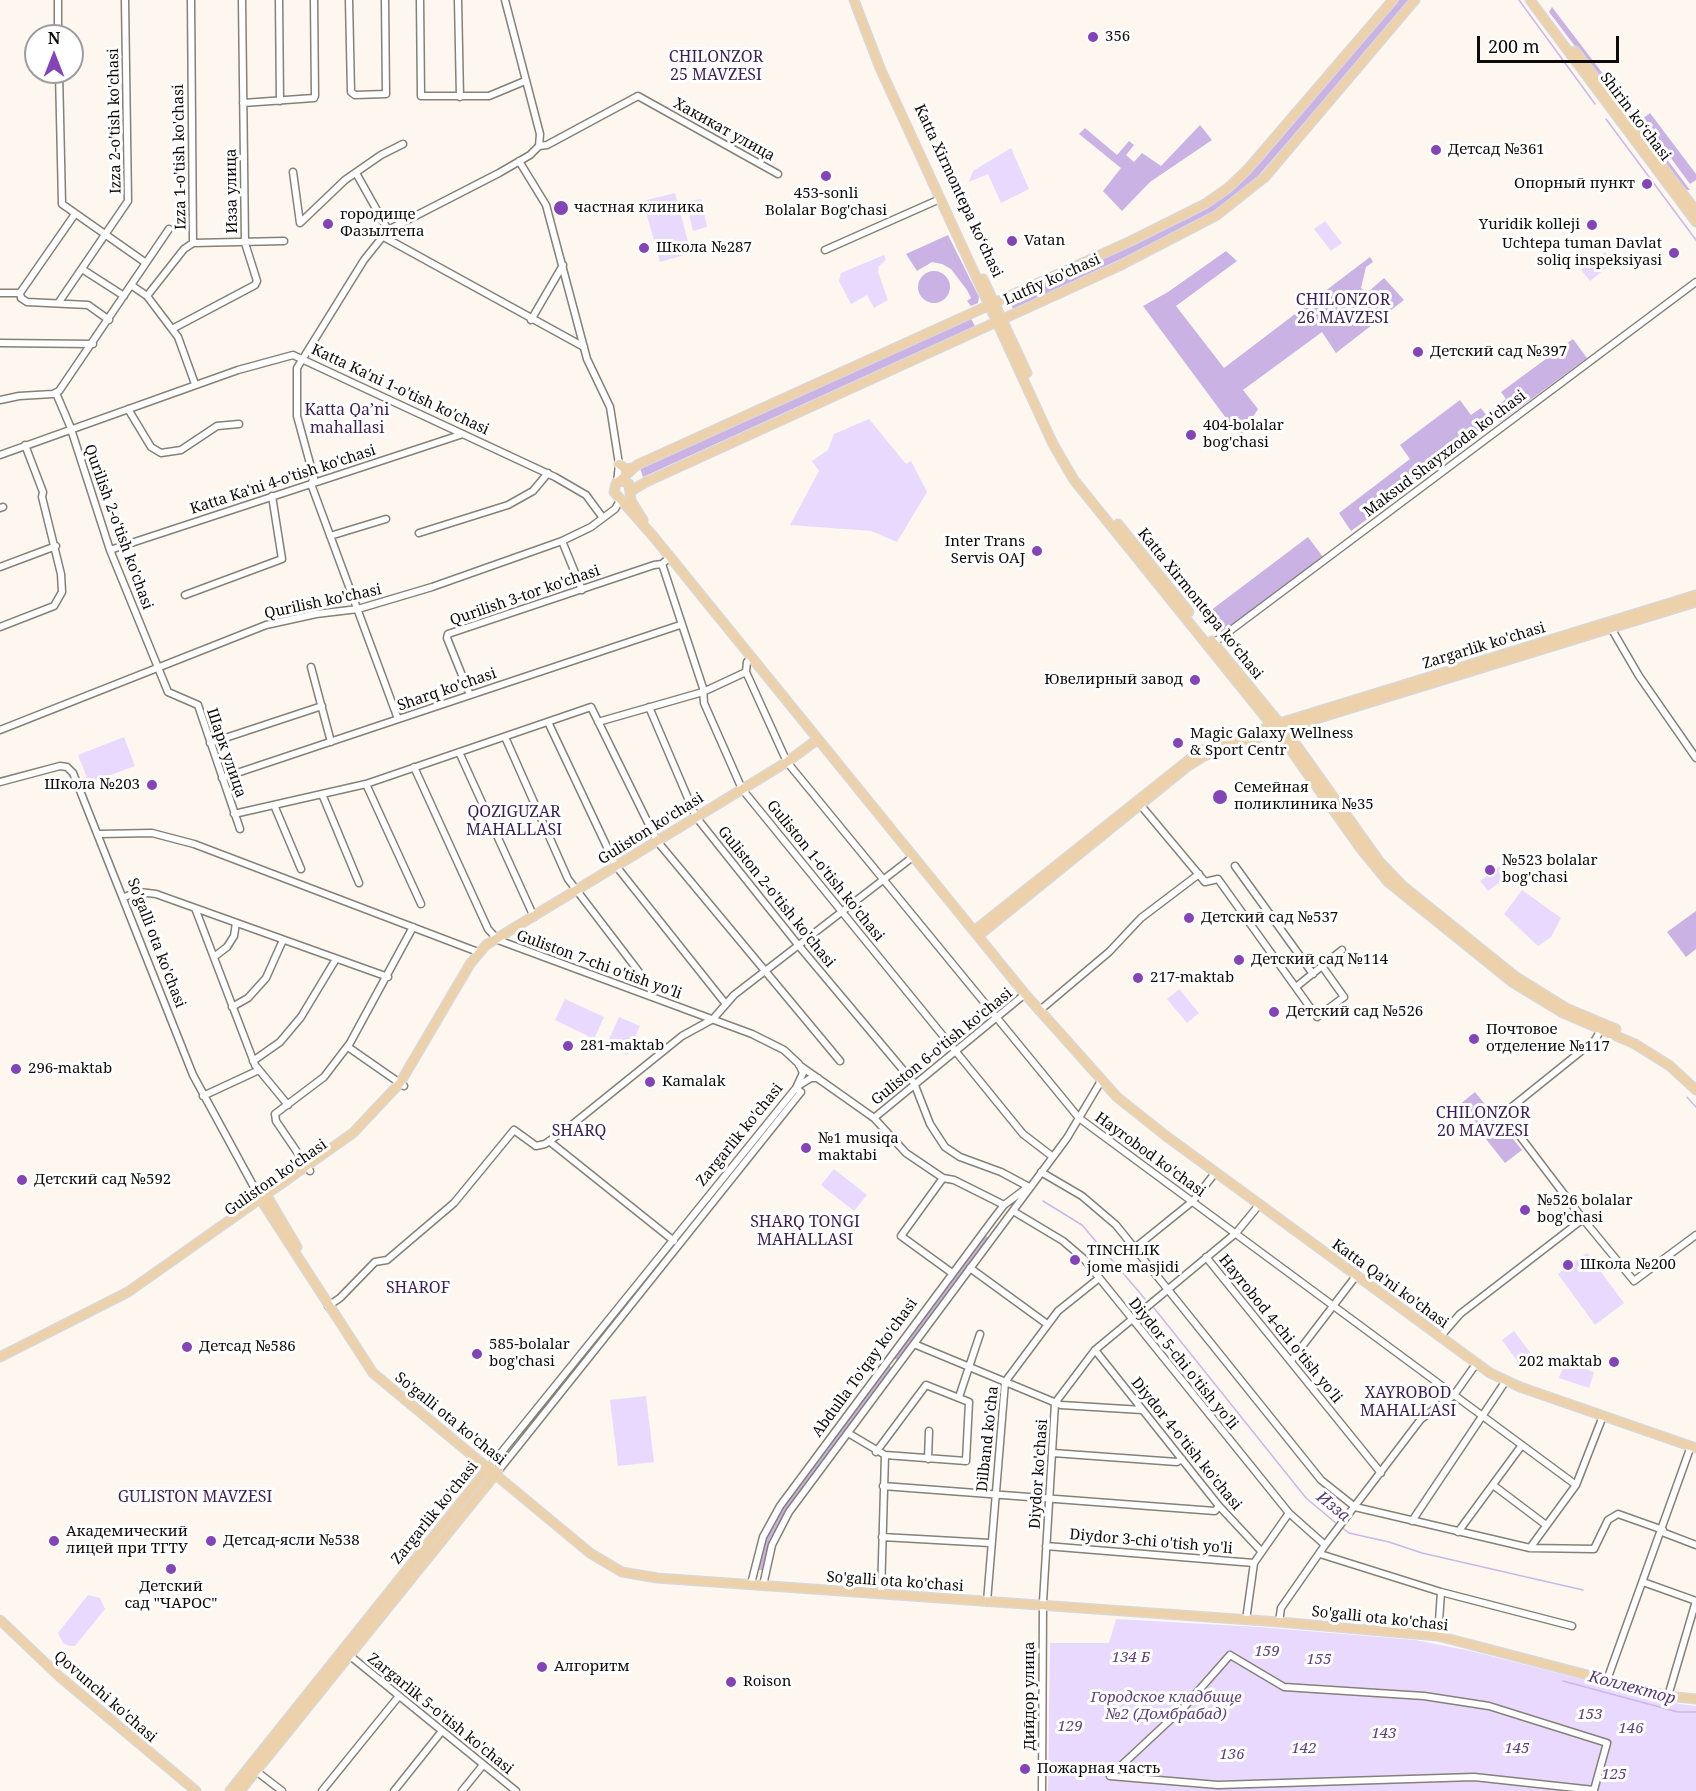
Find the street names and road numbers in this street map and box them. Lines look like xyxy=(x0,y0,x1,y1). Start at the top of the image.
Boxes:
street label: Izza 2-o'tish ko'chasi xyxy=(105,48,125,194)
street label: Shirin koʻchasi xyxy=(1596,69,1674,165)
street label: Izza 1-o'tish ko'chasi xyxy=(170,84,190,230)
street label: Хакикат улица xyxy=(670,95,778,165)
street label: Katta Xirmontepa koʻchasi xyxy=(910,102,1006,280)
street label: Изза улица xyxy=(222,148,242,234)
street label: Lutfiy ko'chasi xyxy=(1001,251,1103,309)
street label: Katta Ka'ni 1-o'tish ko'chasi xyxy=(308,341,492,439)
street label: Maksud Shayxzoda ko'chasi xyxy=(1360,387,1530,521)
street label: Katta Ka'ni 4-o'tish ko'chasi xyxy=(188,441,378,519)
street label: Qurilish 2-o'tish ko'chasi xyxy=(80,442,156,612)
street label: Katta Xirmontepa koʻchasi xyxy=(1134,525,1266,683)
street label: Qurilish 3-tor ko'chasi xyxy=(448,562,602,630)
street label: Qurilish ko'chasi xyxy=(263,581,383,623)
street label: Zargarlik ko'chasi xyxy=(1421,619,1547,673)
street label: Sharq ko'chasi xyxy=(395,665,499,715)
street label: Шарк улица xyxy=(202,706,250,800)
street label: Guliston ko'chasi xyxy=(595,789,707,869)
street label: Guliston 1-o'tish ko'chasi xyxy=(763,797,887,945)
street label: Guliston 2-o'tish ko'chasi xyxy=(714,823,838,971)
street label: So'galli ota ko'chasi xyxy=(123,876,189,1010)
street label: Guliston 7-chi o'tish yo'li xyxy=(514,927,684,1003)
street label: Guliston 6-o'tish ko'chasi xyxy=(868,985,1016,1109)
street label: Zargarlik ko'chasi xyxy=(693,1080,787,1190)
street label: Hayrobod ko'chasi xyxy=(1091,1109,1209,1201)
street label: Guliston ko'chasi xyxy=(221,1136,331,1220)
street label: Katta Qa'ni ko'chasi xyxy=(1328,1236,1452,1332)
street label: Hayrobod 4-chi o'tish yo'li xyxy=(1214,1251,1346,1407)
street label: Abdulla To'qay ko'chasi xyxy=(809,1295,921,1441)
street label: Diydor 5-chi o'tish yo'li xyxy=(1124,1295,1242,1433)
street label: So'galli ota ko'chasi xyxy=(391,1369,509,1469)
street label: Diydor 4-o'tish ko'chasi xyxy=(1127,1374,1245,1514)
street label: Dilband ko'cha xyxy=(973,1385,1003,1493)
street label: Diydor ko'chasi xyxy=(1026,1418,1052,1530)
street label: Zargarlik ko'chasi xyxy=(388,1458,482,1568)
street label: Diydor 3-chi o'tish yo'li xyxy=(1069,1526,1233,1558)
street label: So'galli ota ko'chasi xyxy=(826,1568,964,1596)
street label: So'galli ota ko'chasi xyxy=(1311,1603,1449,1635)
street label: Дийдор улица xyxy=(1021,1641,1039,1751)
street label: Qovunchi ko'chasi xyxy=(50,1647,160,1747)
street label: Zargarlik 5-o'tish ko'chasi xyxy=(363,1650,517,1778)

